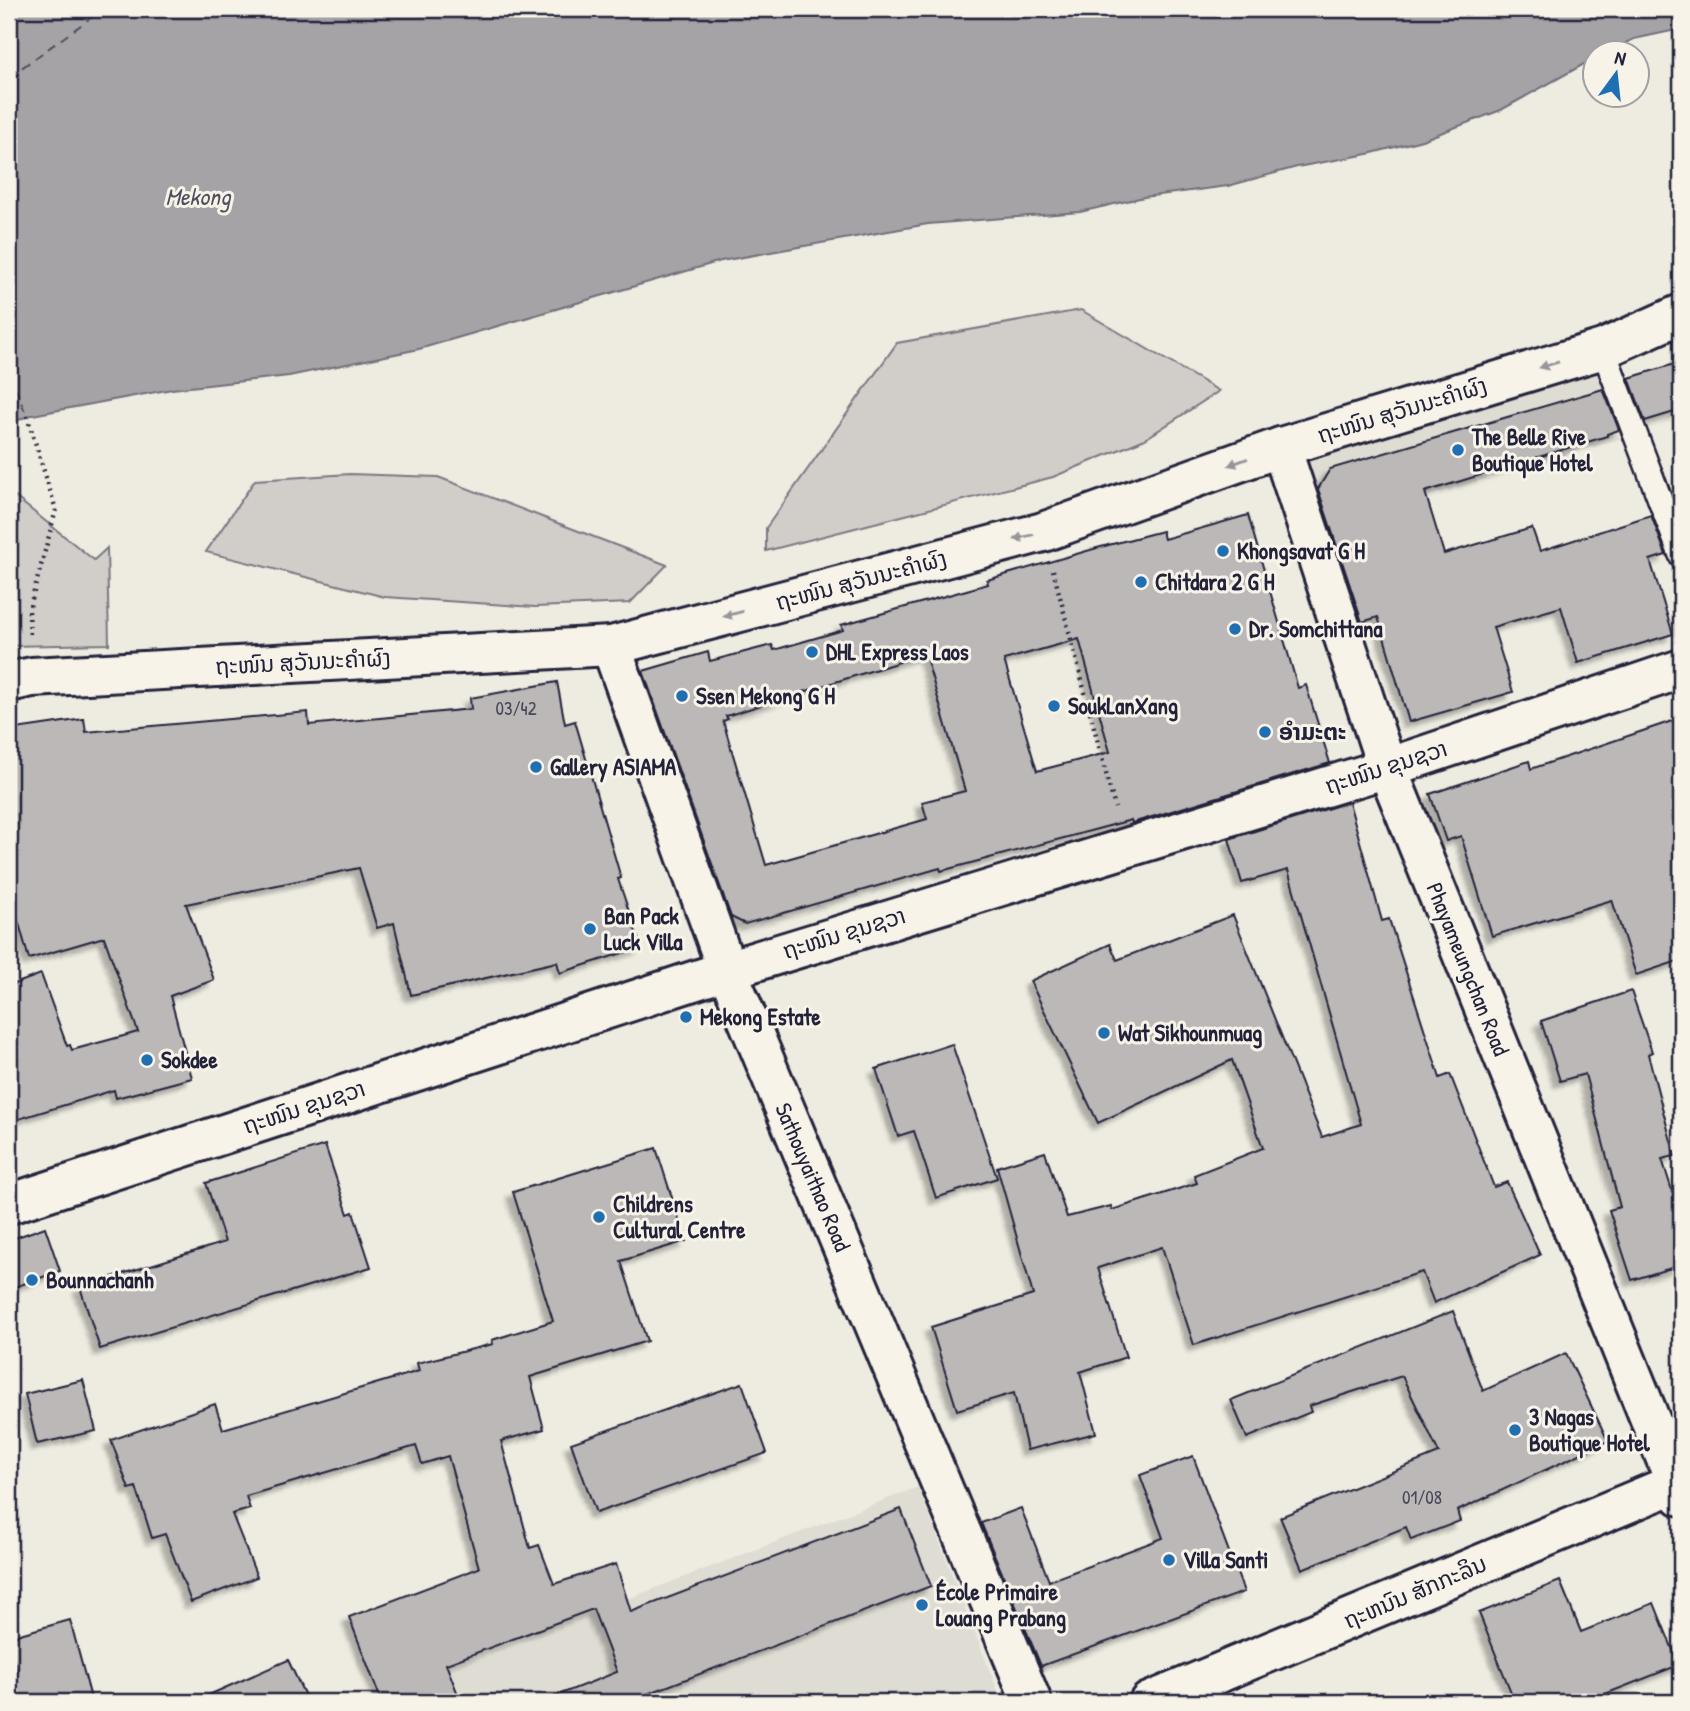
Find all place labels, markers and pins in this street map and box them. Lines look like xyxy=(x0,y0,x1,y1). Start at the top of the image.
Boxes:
place label: The Belle Rive Boutique Hotel xyxy=(1471,421,1594,479)
marker: The Belle Rive Boutique Hotel xyxy=(1450,442,1466,458)
place label: Khongsavat G H xyxy=(1237,535,1365,567)
marker: Khongsavat G H xyxy=(1215,543,1231,559)
place label: Chitdara 2 G H xyxy=(1155,566,1275,597)
marker: Chitdara 2 G H xyxy=(1133,574,1149,590)
place label: Dr. Somchittana xyxy=(1249,613,1382,644)
marker: Dr. Somchittana xyxy=(1227,621,1243,637)
place label: DHL Express Laos xyxy=(826,636,969,668)
marker: DHL Express Laos xyxy=(804,644,820,660)
place label: Ssen Mekong G H xyxy=(696,680,835,712)
marker: Ssen Mekong G H xyxy=(674,688,690,704)
place label: SoukLanXang xyxy=(1068,690,1178,722)
marker: SoukLanXang xyxy=(1046,698,1062,714)
place label: ອຳມະຕະ xyxy=(1279,716,1346,747)
marker: ອຳມະຕະ xyxy=(1257,724,1273,740)
place label: Gallery ASIAMA xyxy=(550,751,677,783)
marker: Gallery ASIAMA xyxy=(528,759,544,775)
place label: Ban Pack Luck Villa xyxy=(604,900,683,957)
marker: Ban Pack Luck Villa xyxy=(582,921,598,937)
place label: Mekong Estate xyxy=(700,1001,821,1033)
marker: Mekong Estate xyxy=(678,1009,694,1025)
place label: Wat Sikhounmuag xyxy=(1118,1017,1262,1049)
marker: Wat Sikhounmuag xyxy=(1096,1025,1112,1041)
place label: Sokdee xyxy=(161,1044,218,1075)
marker: Sokdee xyxy=(139,1052,155,1068)
place label: Childrens Cultural Centre xyxy=(613,1188,746,1245)
marker: Childrens Cultural Centre xyxy=(591,1209,607,1225)
place label: Bounnachanh xyxy=(46,1264,154,1295)
marker: Bounnachanh xyxy=(24,1272,40,1288)
place label: 3 Nagas Boutique Hotel xyxy=(1529,1401,1651,1459)
marker: 3 Nagas Boutique Hotel xyxy=(1507,1422,1523,1438)
place label: Villa Santi xyxy=(1183,1544,1268,1575)
marker: Villa Santi xyxy=(1161,1552,1177,1568)
place label: École Primaire Louang Prabang xyxy=(936,1576,1066,1634)
marker: École Primaire Louang Prabang xyxy=(914,1597,930,1613)

